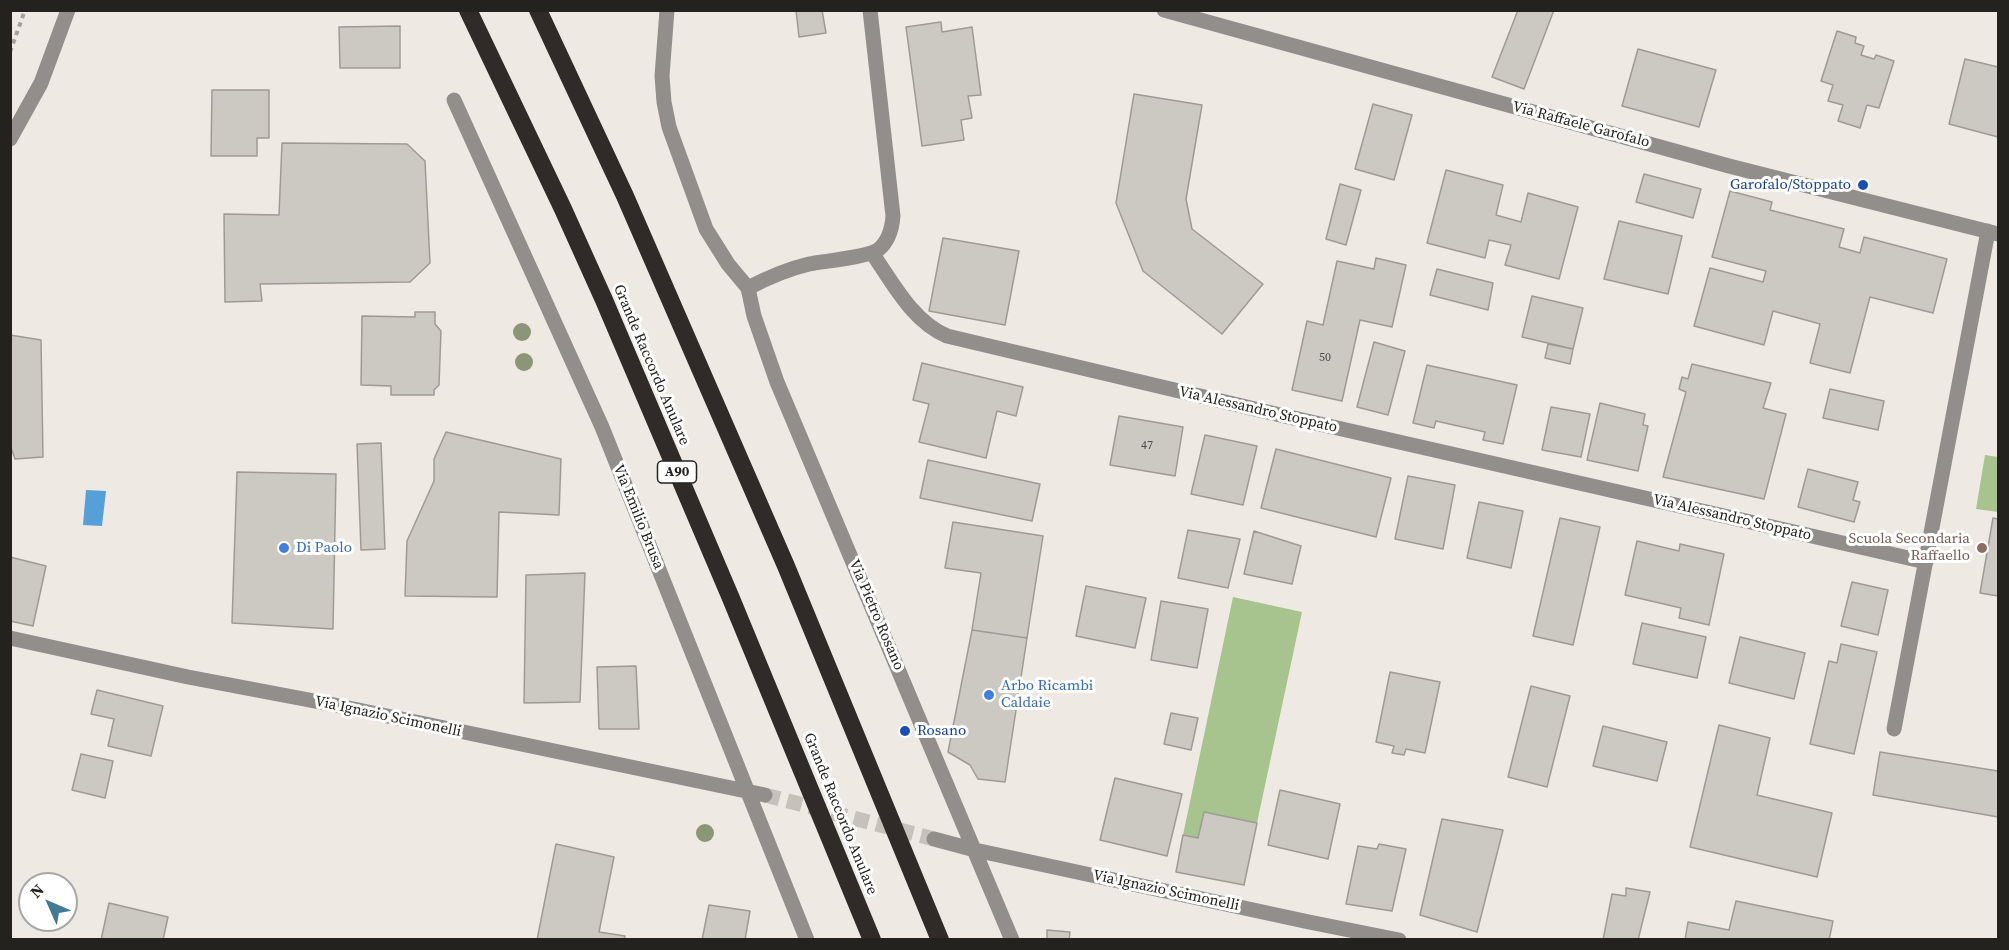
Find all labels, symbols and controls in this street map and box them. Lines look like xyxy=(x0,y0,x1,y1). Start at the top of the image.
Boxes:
street label: Via Raffaele Garofalo xyxy=(1511,98,1651,152)
place label: Garofalo/Stoppato xyxy=(1730,176,1851,194)
marker: Garofalo/Stoppato xyxy=(1856,178,1870,192)
street label: Grande Raccordo Anulare xyxy=(609,282,693,448)
house number: 50 xyxy=(1319,351,1331,365)
street label: Via Alessandro Stoppato xyxy=(1177,383,1339,437)
house number: 47 xyxy=(1141,439,1153,453)
road number: A90 xyxy=(658,461,696,483)
street label: Via Emilio Brusa xyxy=(609,462,667,572)
street label: Via Alessandro Stoppato xyxy=(1651,491,1813,545)
place label: Scuola Secondaria Raffaello xyxy=(1849,530,1970,565)
place label: Di Paolo xyxy=(296,539,352,557)
marker: Di Paolo xyxy=(277,541,291,555)
marker: Scuola Secondaria Raffaello xyxy=(1975,541,1989,555)
street label: Via Pietro Rosano xyxy=(845,557,907,673)
place label: Arbo Ricambi Caldaie xyxy=(1001,677,1093,712)
marker: Arbo Ricambi Caldaie xyxy=(982,688,996,702)
street label: Via Ignazio Scimonelli xyxy=(313,693,463,741)
place label: Rosano xyxy=(917,722,966,740)
marker: Rosano xyxy=(898,724,912,738)
street label: Grande Raccordo Anulare xyxy=(799,730,881,898)
street label: Via Ignazio Scimonelli xyxy=(1091,867,1241,915)
north arrow xyxy=(18,872,78,932)
text: N xyxy=(25,879,49,903)

